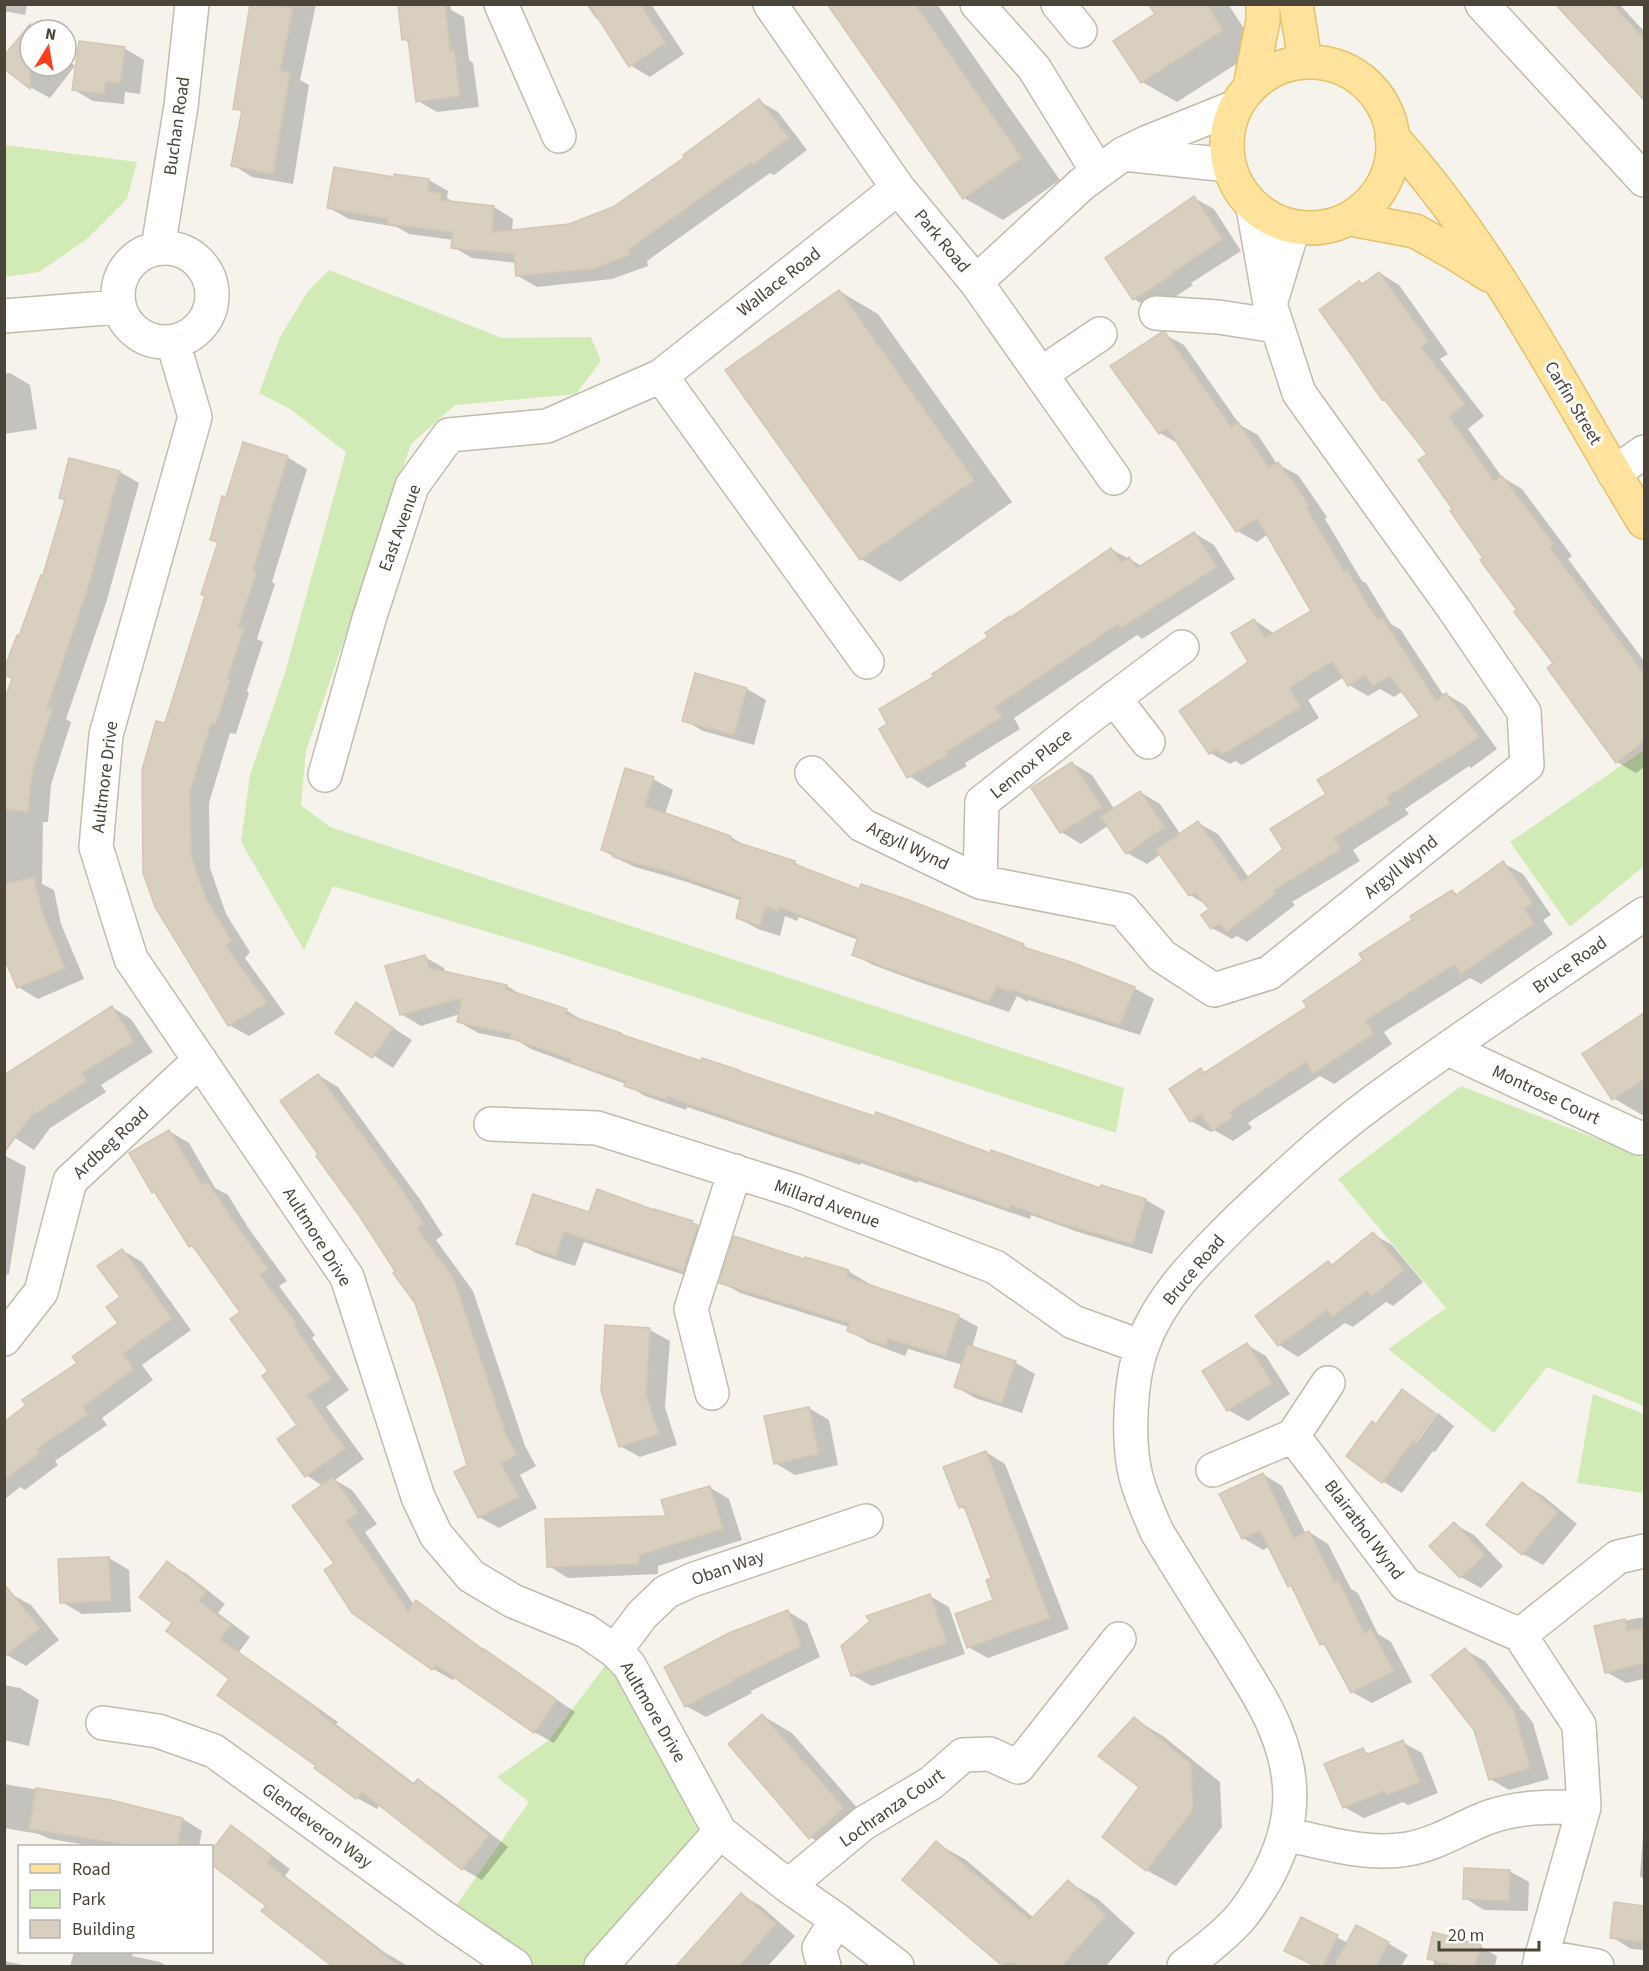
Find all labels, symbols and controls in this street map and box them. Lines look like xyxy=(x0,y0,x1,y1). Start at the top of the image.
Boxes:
north arrow xyxy=(18,18,78,78)
text: N xyxy=(43,22,58,46)
street label: Buchan Road xyxy=(158,75,196,177)
street label: Park Road xyxy=(908,204,976,278)
street label: Wallace Road xyxy=(732,241,826,323)
street label: Carfin Street xyxy=(1538,356,1608,450)
street label: East Avenue xyxy=(373,481,427,575)
street label: Aultmore Drive xyxy=(86,720,124,834)
street label: Lennox Place xyxy=(985,723,1077,805)
street label: Argyll Wynd xyxy=(863,815,953,877)
street label: Argyll Wynd xyxy=(1359,829,1443,905)
street label: Bruce Road xyxy=(1528,930,1612,1000)
street label: Montrose Court xyxy=(1488,1059,1604,1131)
street label: Ardbeg Road xyxy=(67,1101,155,1185)
street label: Millard Avenue xyxy=(771,1173,883,1235)
street label: Aultmore Drive xyxy=(277,1183,357,1291)
street label: Bruce Road xyxy=(1157,1229,1231,1311)
street label: Blairathol Wynd xyxy=(1318,1475,1410,1585)
street label: Oban Way xyxy=(688,1544,768,1592)
street label: Aultmore Drive xyxy=(614,1657,692,1767)
street label: Lochranza Court xyxy=(834,1762,950,1854)
street label: Glendeveron Way xyxy=(257,1777,378,1875)
legend xyxy=(18,1845,213,1953)
text: Road xyxy=(72,1857,111,1882)
text: Park xyxy=(72,1887,106,1912)
scale bar xyxy=(1439,1914,1540,1952)
text: Building xyxy=(72,1917,135,1942)
text: 20 m xyxy=(1448,1923,1484,1948)

